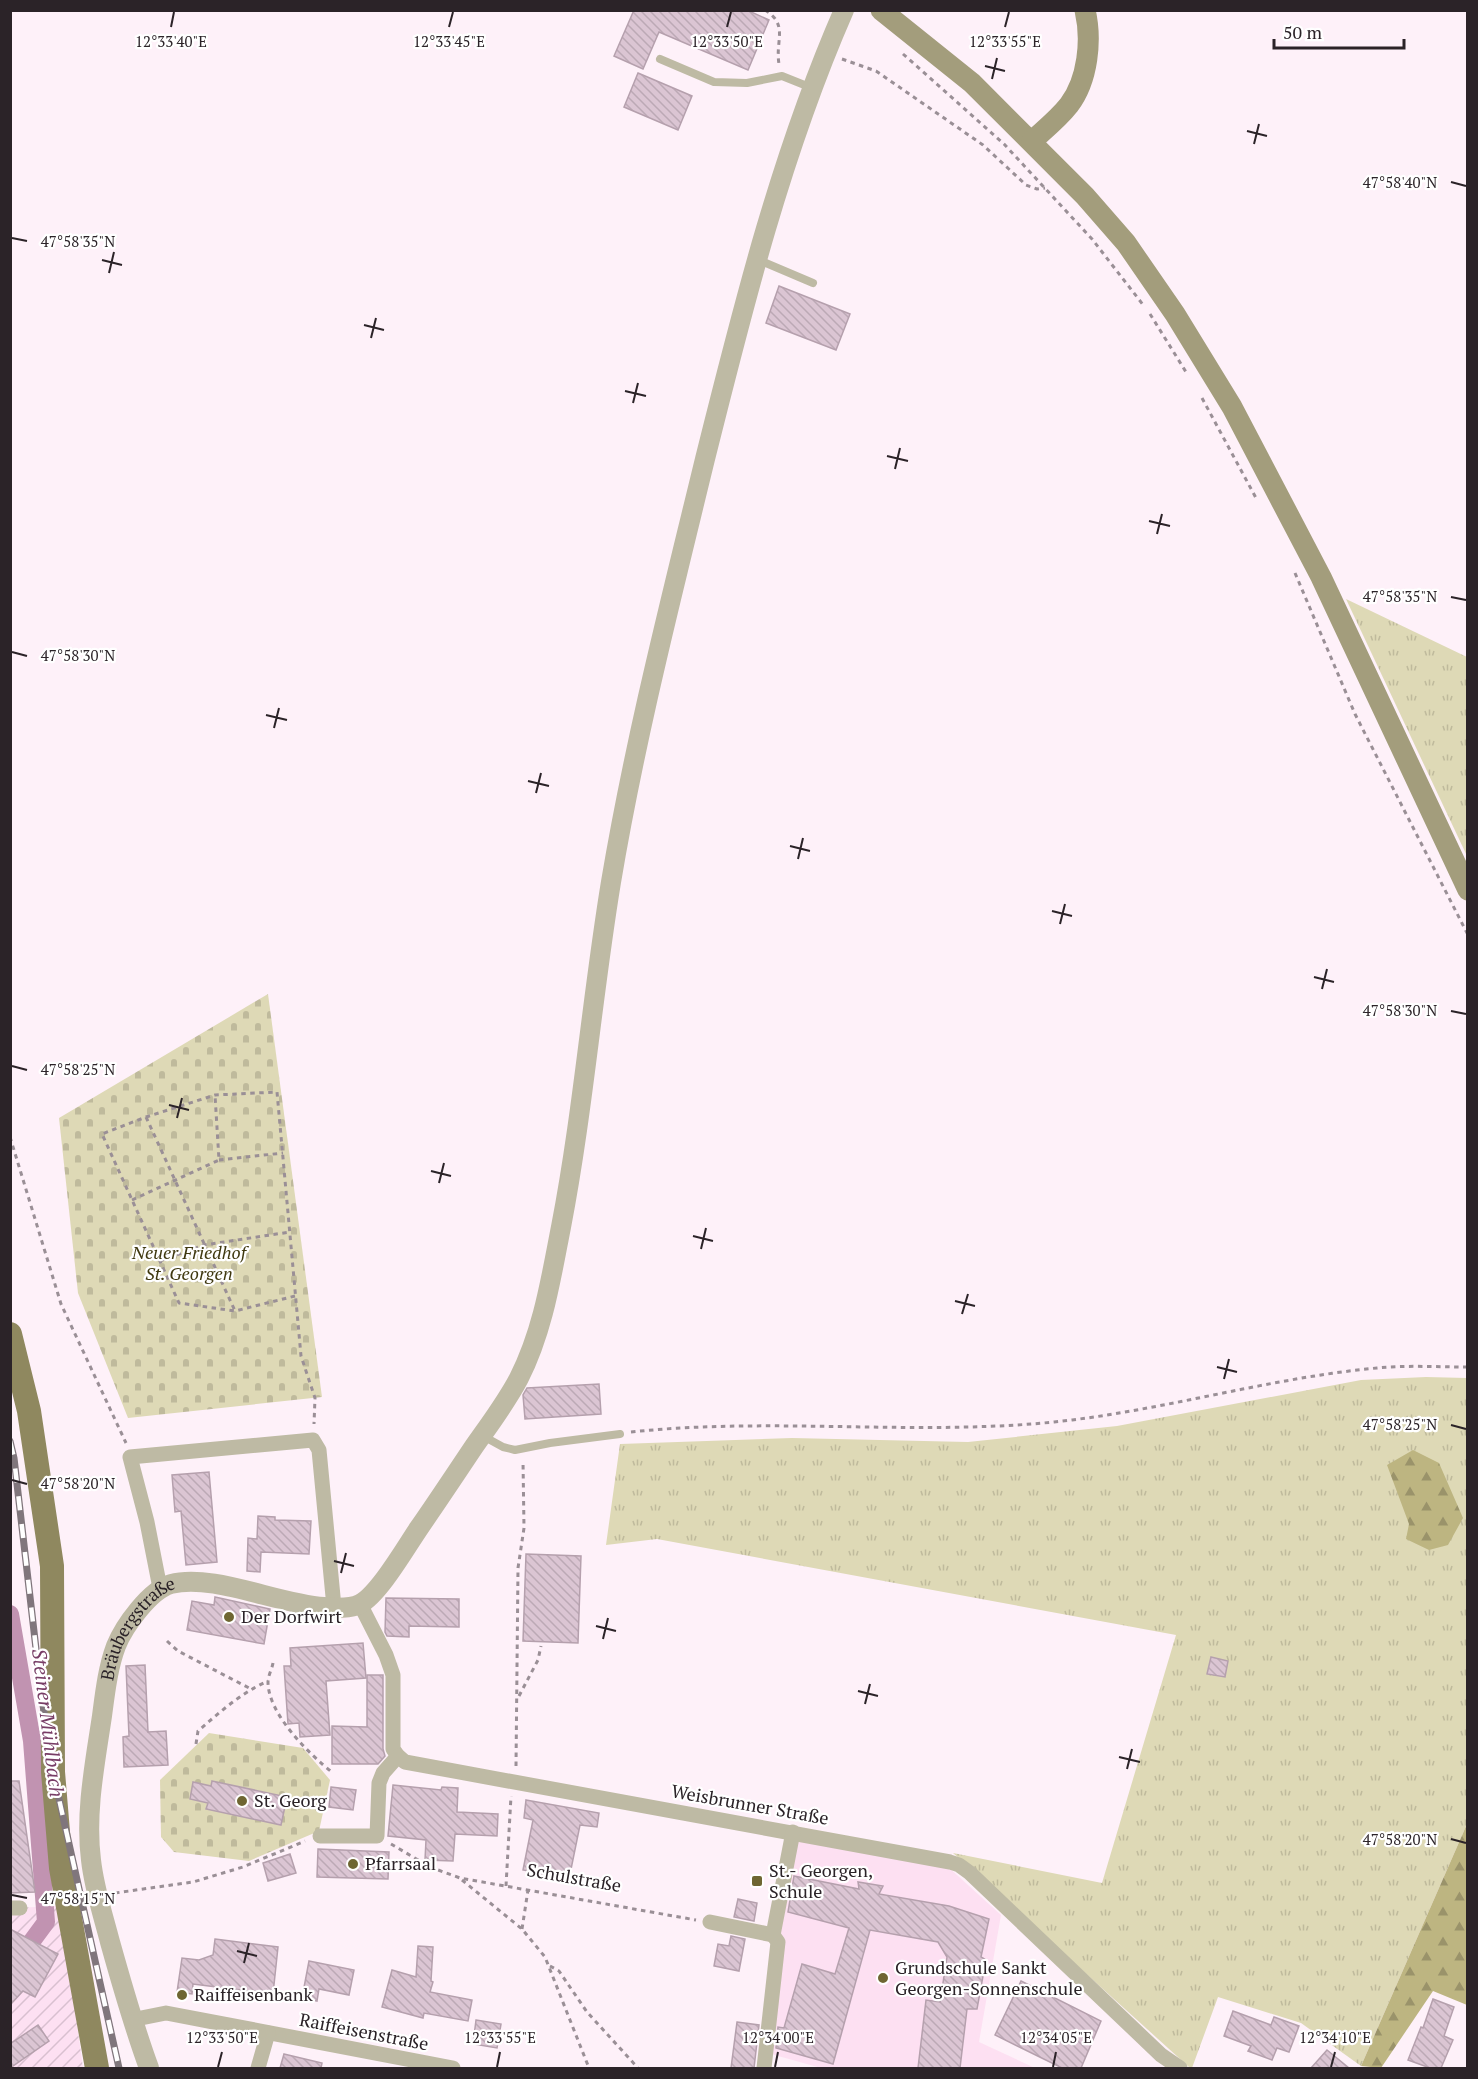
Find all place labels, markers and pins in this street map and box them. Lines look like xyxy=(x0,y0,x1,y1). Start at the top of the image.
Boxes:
place label: Der Dorfwirt xyxy=(241,1604,342,1628)
marker: Der Dorfwirt xyxy=(222,1610,236,1624)
place label: St. Georg xyxy=(254,1788,327,1812)
marker: St. Georg xyxy=(235,1794,249,1808)
place label: Pfarrsaal xyxy=(365,1851,436,1875)
marker: Pfarrsaal xyxy=(346,1857,360,1871)
place label: St.- Georgen, Schule xyxy=(769,1858,873,1903)
marker: St.- Georgen, Schule xyxy=(750,1874,764,1888)
place label: Grundschule Sankt Georgen-Sonnenschule xyxy=(895,1955,1082,2000)
marker: Grundschule Sankt Georgen-Sonnenschule xyxy=(876,1971,890,1985)
place label: Raiffeisenbank xyxy=(194,1982,314,2006)
marker: Raiffeisenbank xyxy=(175,1988,189,2002)

